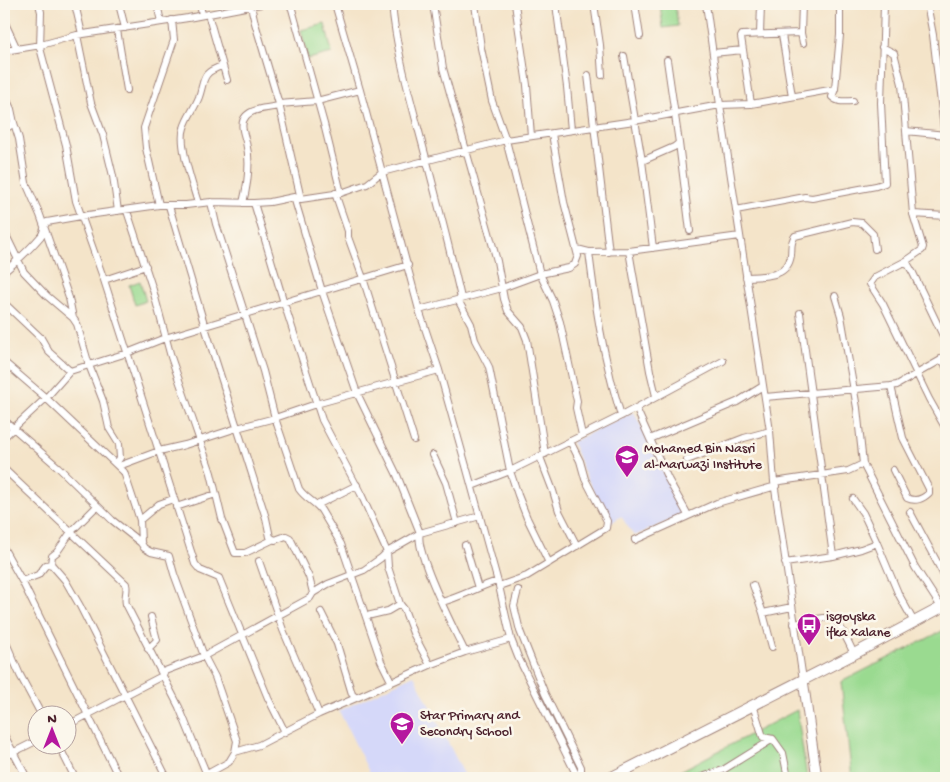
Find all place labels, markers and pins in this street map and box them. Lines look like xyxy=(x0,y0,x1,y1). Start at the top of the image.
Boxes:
place label: Mohamed Bin Nasri al-Marwazi Institute xyxy=(644,441,763,474)
school or university icon: Mohamed Bin Nasri al-Marwazi Institute xyxy=(614,444,640,478)
place label: isgoyska ifka xalane xyxy=(826,609,891,642)
bus stop icon: isgoyska ifka xalane xyxy=(796,612,822,646)
place label: Star Primary and Secondry School xyxy=(420,708,521,741)
school or university icon: Star Primary and Secondry School xyxy=(389,711,415,745)

